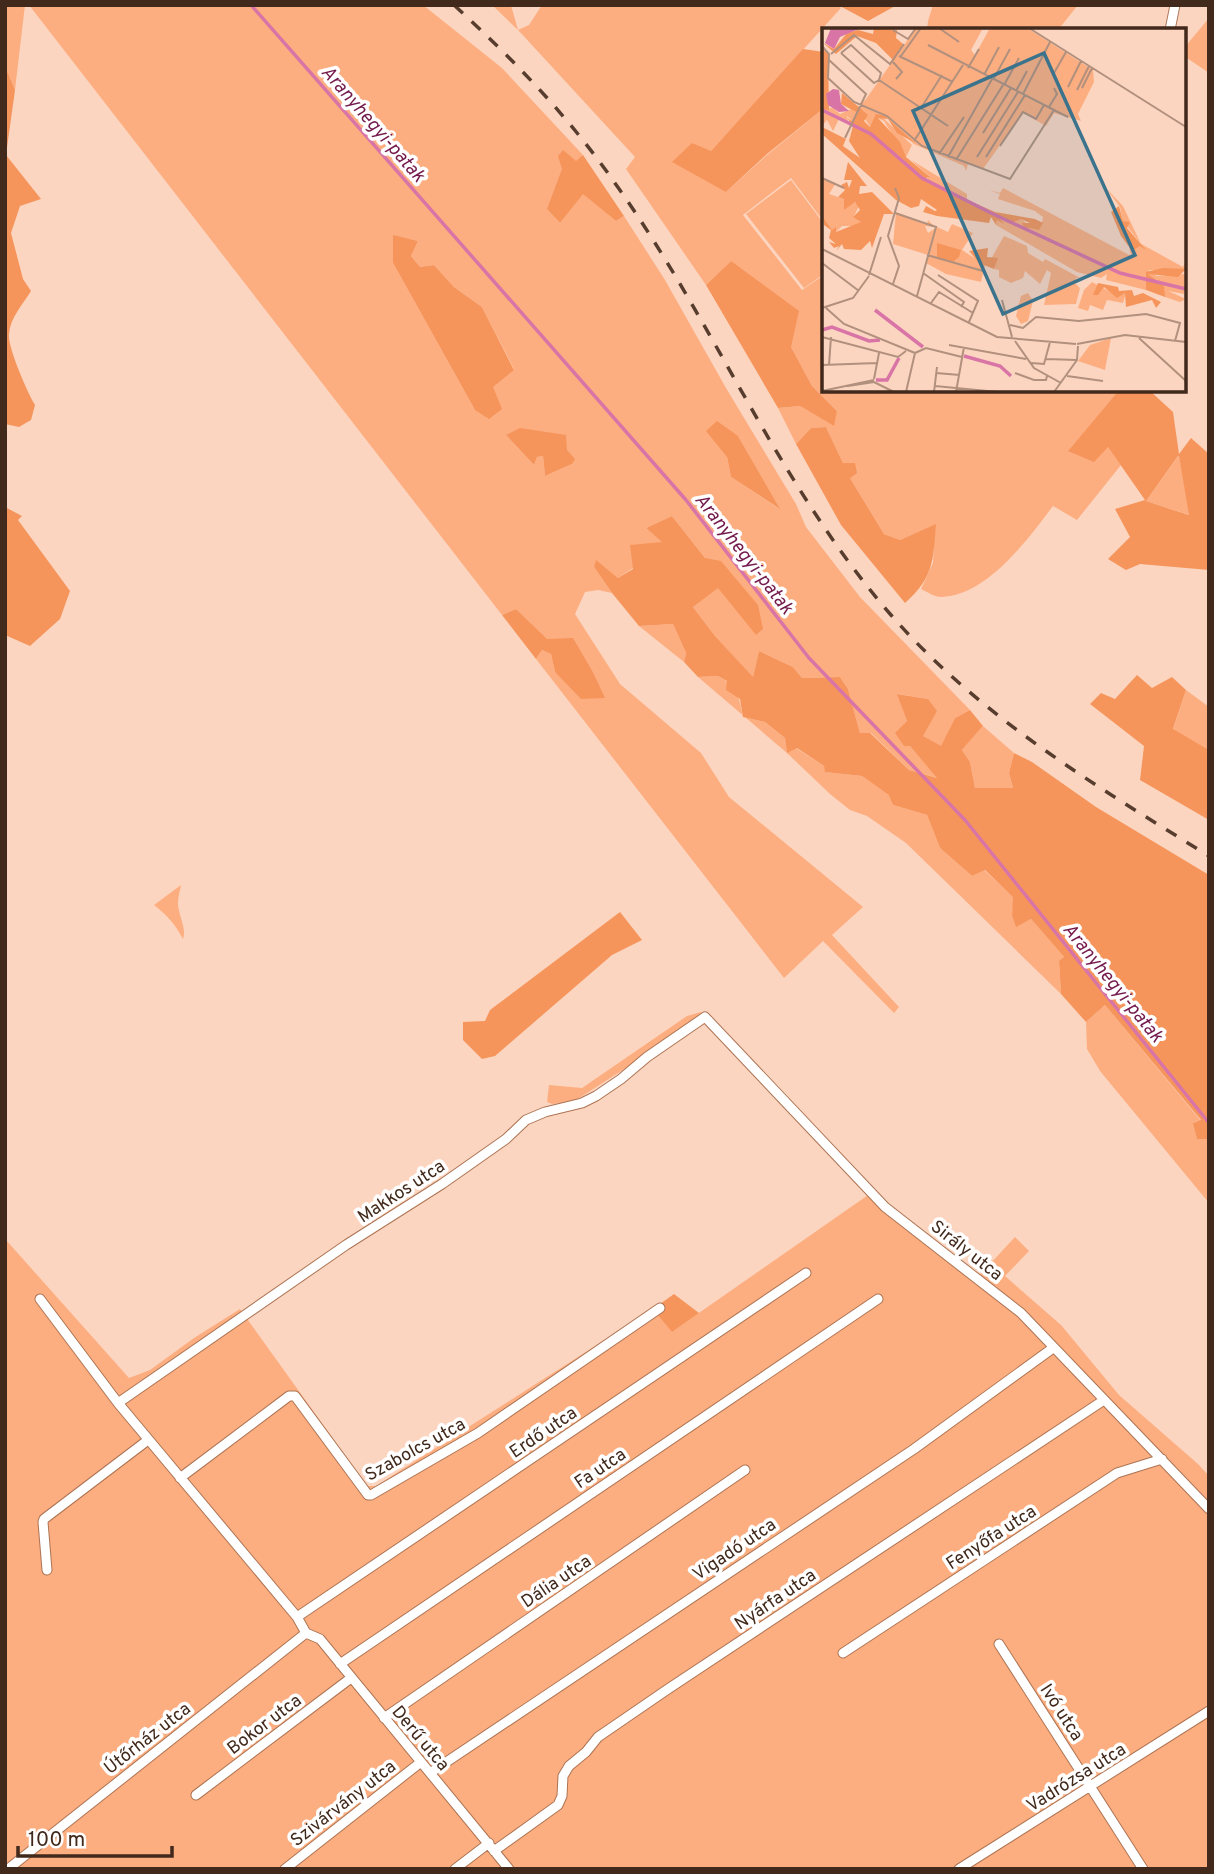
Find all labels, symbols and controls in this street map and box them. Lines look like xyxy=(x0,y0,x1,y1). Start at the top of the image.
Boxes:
inset map xyxy=(822,28,1186,392)
water label: Aranyhegyi-patak xyxy=(315,61,430,188)
water label: Aranyhegyi-patak xyxy=(689,489,798,620)
water label: Aranyhegyi-patak xyxy=(1057,919,1168,1048)
street label: Makkos utca xyxy=(354,1156,450,1229)
street label: Sirály utca xyxy=(925,1216,1007,1287)
street label: Erdő utca xyxy=(506,1402,582,1464)
street label: Szabolcs utca xyxy=(362,1413,470,1487)
street label: Fa utca xyxy=(571,1444,631,1495)
street label: Fenyőfa utca xyxy=(942,1501,1041,1576)
street label: Vigadó utca xyxy=(689,1514,781,1587)
street label: Dália utca xyxy=(517,1550,596,1614)
street label: Nyárfa utca xyxy=(731,1565,821,1636)
street label: Ivó utca xyxy=(1034,1680,1088,1746)
street label: Bokor utca xyxy=(223,1690,307,1761)
street label: Útőrház utca xyxy=(99,1696,196,1780)
street label: Derű utca xyxy=(386,1702,454,1776)
street label: Vadrózsa utca xyxy=(1023,1739,1131,1818)
street label: Szivárvány utca xyxy=(286,1756,401,1853)
scale bar xyxy=(18,1814,172,1858)
text: 100 m xyxy=(28,1827,85,1854)

